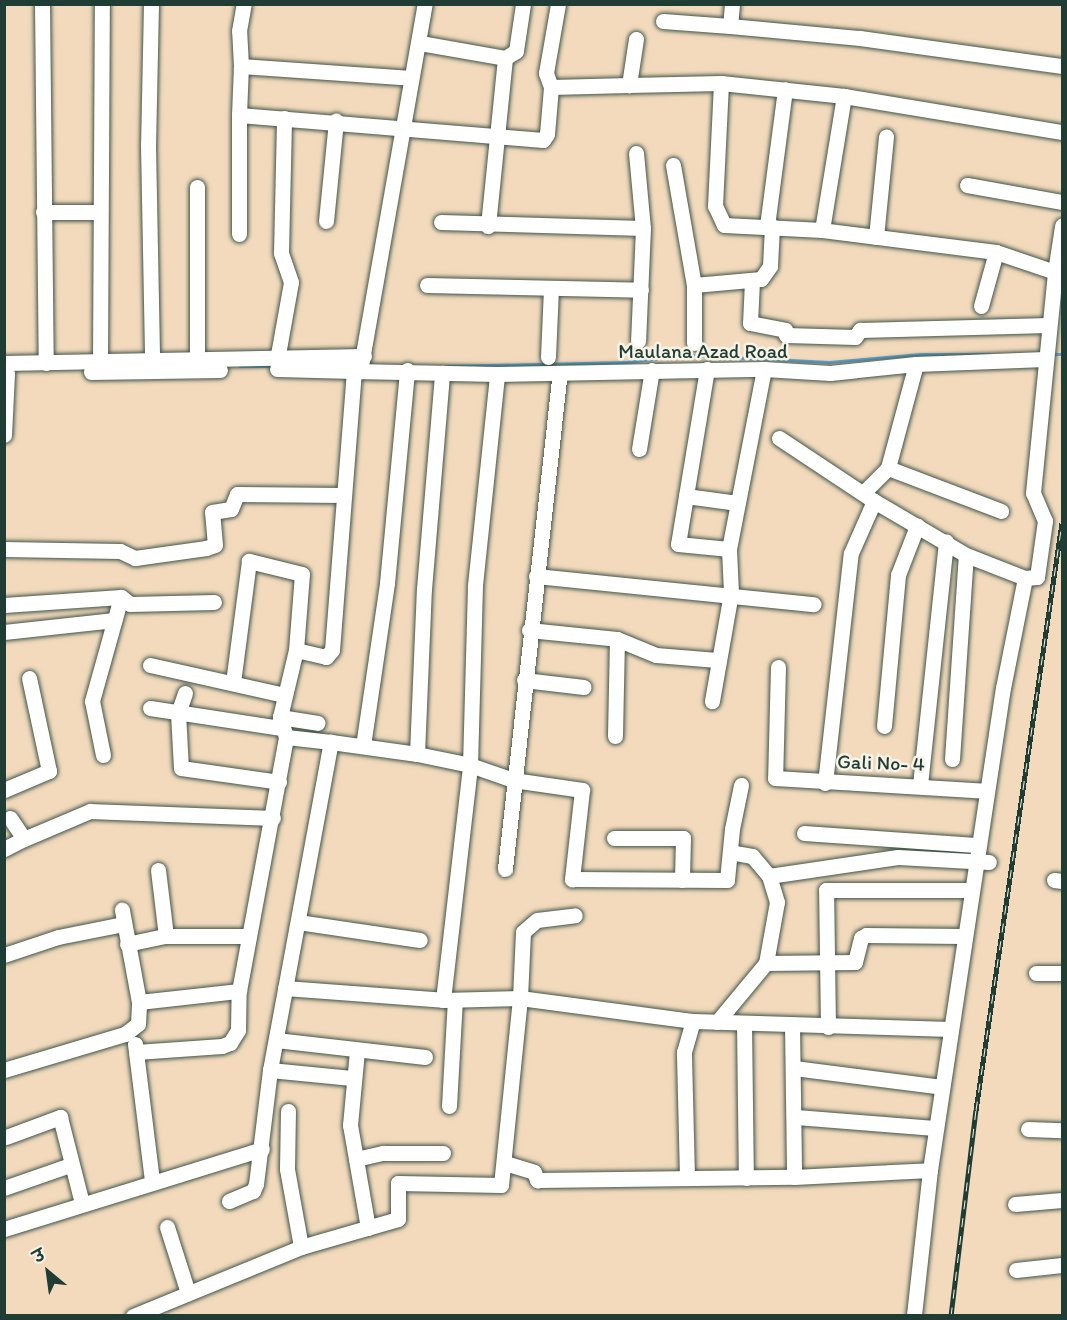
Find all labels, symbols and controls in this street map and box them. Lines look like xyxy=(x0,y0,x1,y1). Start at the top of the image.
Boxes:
street label: Maulana Azad Road xyxy=(618,339,788,363)
street label: Gali No- 4 xyxy=(837,749,925,777)
north arrow xyxy=(18,1242,78,1302)
text: उ xyxy=(30,1245,48,1267)

